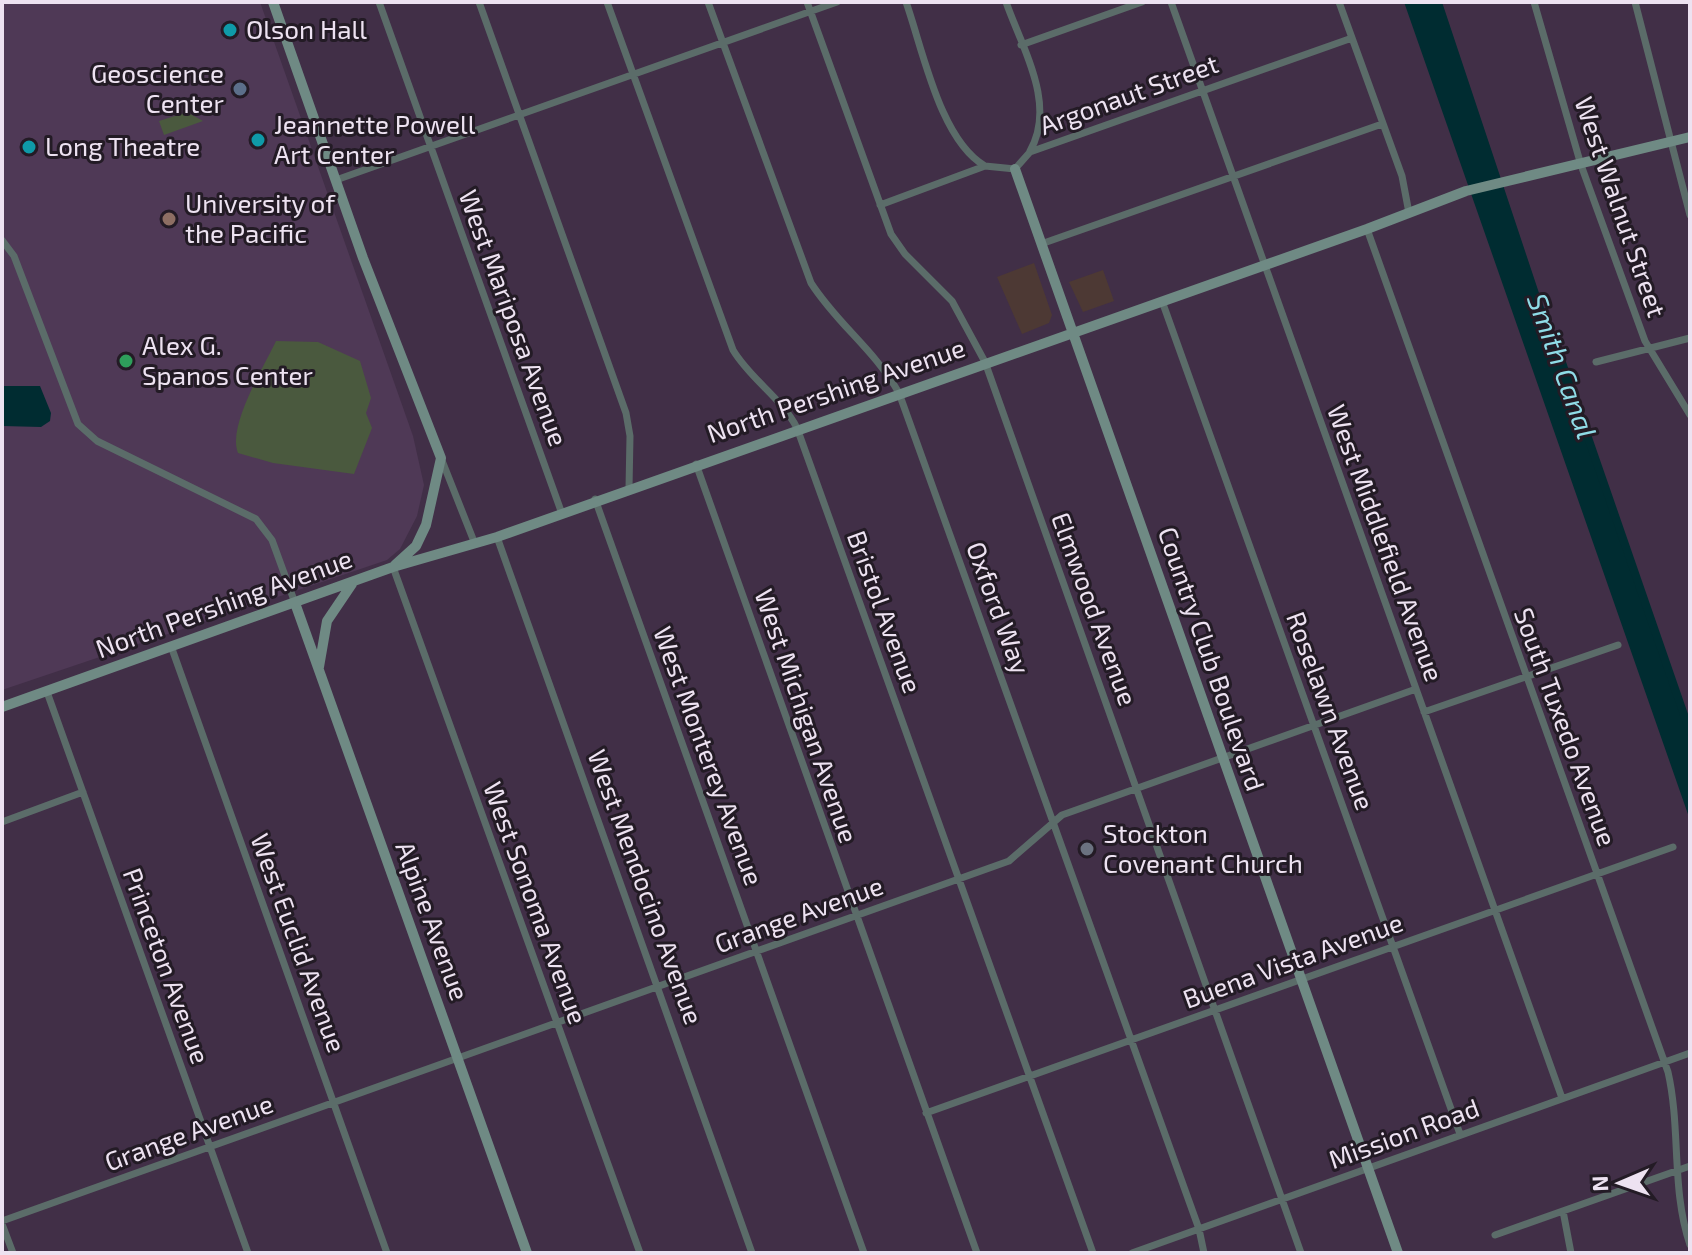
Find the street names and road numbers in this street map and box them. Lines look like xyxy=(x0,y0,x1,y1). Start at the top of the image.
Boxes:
street label: Argonaut Street xyxy=(1035,47,1222,140)
street label: West Walnut Street xyxy=(1569,92,1674,321)
street label: West Mariposa Avenue xyxy=(454,185,575,450)
street label: North Pershing Avenue xyxy=(703,331,968,448)
street label: West Middlefield Avenue xyxy=(1322,400,1451,685)
street label: Elmwood Avenue xyxy=(1046,508,1145,709)
street label: Country Club Boulevard xyxy=(1153,522,1272,795)
street label: Bristol Avenue xyxy=(842,526,929,697)
street label: Oxford Way xyxy=(961,537,1038,678)
street label: North Pershing Avenue xyxy=(91,542,356,663)
street label: West Michigan Avenue xyxy=(749,584,865,847)
street label: South Tuxedo Avenue xyxy=(1509,603,1624,850)
street label: Roselawn Avenue xyxy=(1281,607,1382,814)
street label: West Monterey Avenue xyxy=(648,622,771,889)
street label: West Mendocino Avenue xyxy=(582,745,711,1028)
street label: West Sonoma Avenue xyxy=(478,777,595,1028)
street label: West Euclid Avenue xyxy=(245,829,353,1056)
street label: Alpine Avenue xyxy=(390,837,476,1004)
street label: Princeton Avenue xyxy=(118,863,217,1068)
street label: Grange Avenue xyxy=(710,869,887,958)
street label: Buena Vista Avenue xyxy=(1178,905,1407,1014)
street label: Grange Avenue xyxy=(100,1087,277,1176)
street label: Mission Road xyxy=(1324,1091,1483,1174)

